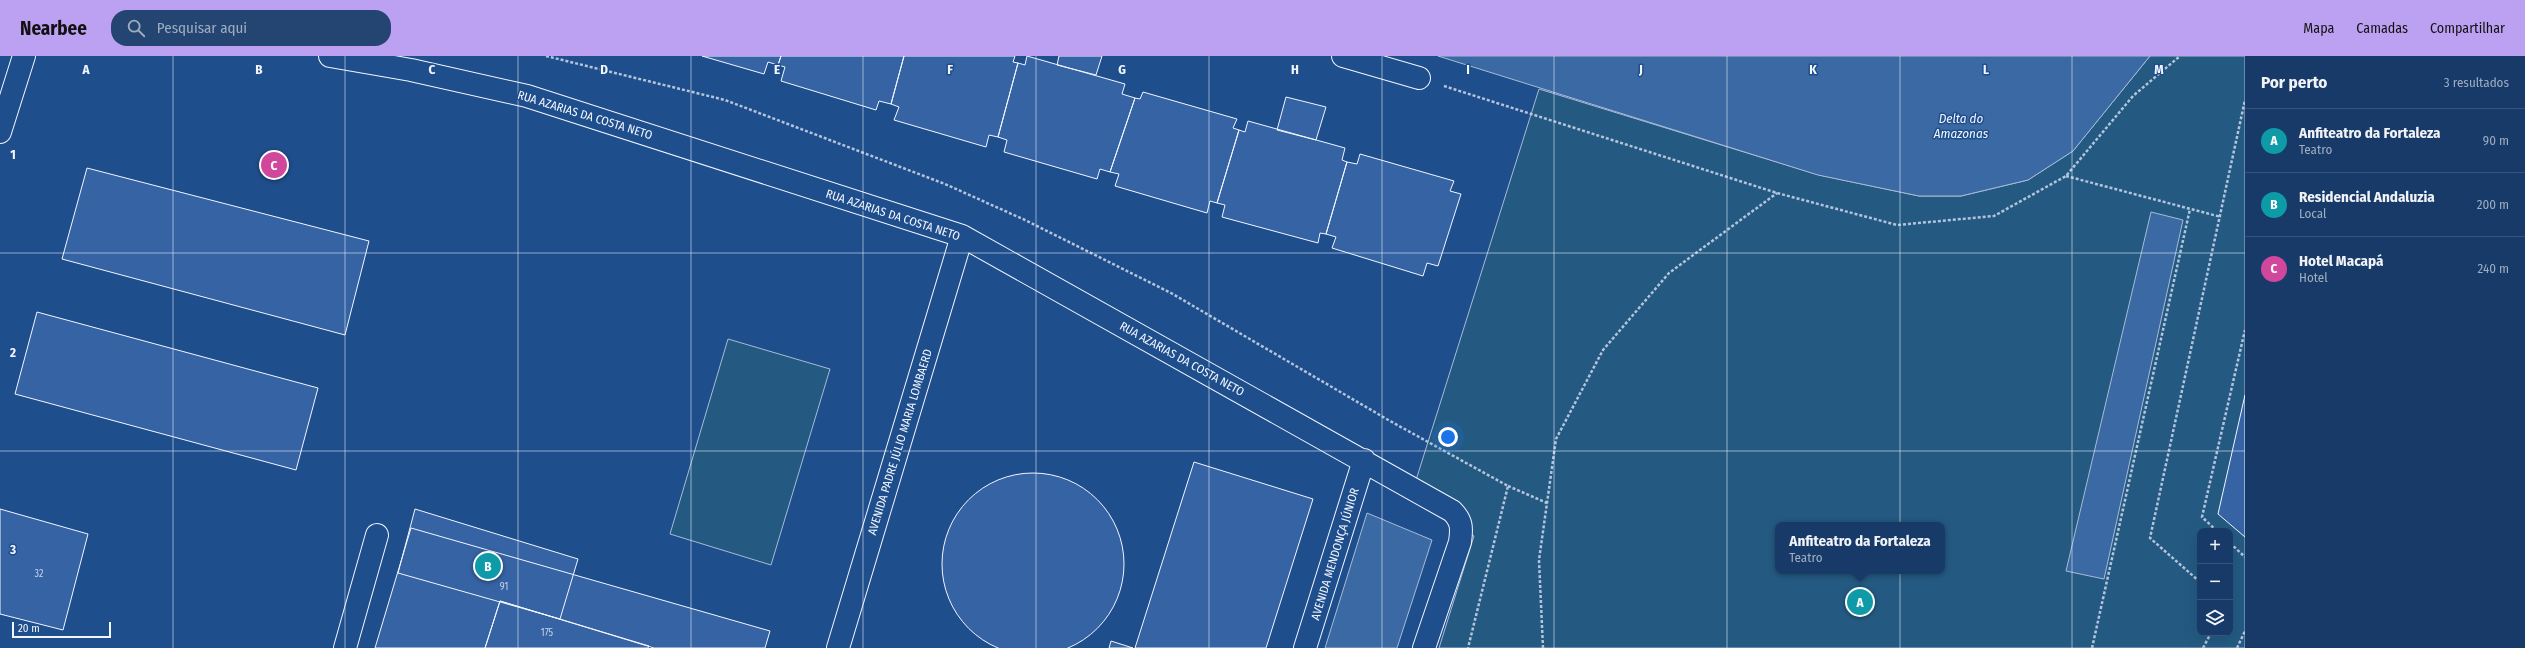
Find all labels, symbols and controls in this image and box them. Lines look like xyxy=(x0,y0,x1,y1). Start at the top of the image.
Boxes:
search box xyxy=(111,10,391,46)
text: Nearbee xyxy=(20,17,87,40)
icon: search xyxy=(125,17,147,39)
text: Pesquisar aqui xyxy=(157,19,247,37)
text: Mapa xyxy=(2303,20,2334,37)
text: Camadas xyxy=(2356,20,2408,37)
text: Compartilhar xyxy=(2430,20,2505,37)
text: A xyxy=(81,62,90,77)
text: B xyxy=(255,62,263,77)
text: C xyxy=(429,62,436,77)
text: D xyxy=(600,62,608,77)
text: E xyxy=(774,62,780,77)
text: F xyxy=(947,62,953,77)
text: G xyxy=(1118,62,1126,77)
text: H xyxy=(1291,62,1299,77)
text: I xyxy=(1466,62,1470,77)
text: J xyxy=(1638,62,1643,77)
text: K xyxy=(1809,62,1817,77)
text: L xyxy=(1983,62,1989,77)
text: M xyxy=(2154,62,2164,77)
text: Por perto xyxy=(2261,72,2327,93)
text: 3 resultados xyxy=(2444,75,2509,90)
street label: RUA AZARIAS DA COSTA NETO xyxy=(516,88,654,142)
water label: Delta do Amazonas xyxy=(1933,111,1989,141)
text: Anfiteatro da Fortaleza xyxy=(2299,124,2441,142)
text: A xyxy=(2270,133,2278,148)
text: 90 m xyxy=(2483,133,2509,148)
text: Teatro xyxy=(2299,142,2332,157)
text: 1 xyxy=(10,147,16,162)
pin: C xyxy=(261,150,287,180)
street label: RUA AZARIAS DA COSTA NETO xyxy=(824,187,962,243)
text: Residencial Andaluzia xyxy=(2299,188,2435,206)
text: B xyxy=(2270,197,2278,212)
text: 200 m xyxy=(2477,197,2509,212)
text: Local xyxy=(2299,206,2326,221)
text: Hotel Macapá xyxy=(2299,252,2383,270)
text: C xyxy=(2271,261,2277,276)
text: 240 m xyxy=(2477,261,2509,276)
text: Hotel xyxy=(2299,270,2328,285)
street label: RUA AZARIAS DA COSTA NETO xyxy=(1117,319,1247,399)
text: 2 xyxy=(9,345,16,360)
street label: AVENIDA PADRE JÚLIO MARIA LOMBAERD xyxy=(864,347,935,537)
your location xyxy=(1438,427,1458,447)
street label: AVENIDA MENDONÇA JÚNIOR xyxy=(1307,485,1362,622)
popup xyxy=(1775,522,1945,574)
map controls xyxy=(2197,528,2233,636)
button: + xyxy=(2197,528,2233,564)
text: Anfiteatro da Fortaleza xyxy=(1789,532,1931,550)
text: 3 xyxy=(9,542,16,557)
text: Teatro xyxy=(1789,550,1823,565)
pin: B xyxy=(475,551,501,581)
button: − xyxy=(2197,564,2233,600)
house number: 32 xyxy=(35,568,44,580)
house number: 91 xyxy=(500,581,508,593)
pin: A xyxy=(1847,587,1873,617)
button: layers xyxy=(2197,600,2233,636)
scale bar xyxy=(12,620,111,639)
text: 20 m xyxy=(18,622,40,635)
house number: 175 xyxy=(541,627,554,639)

